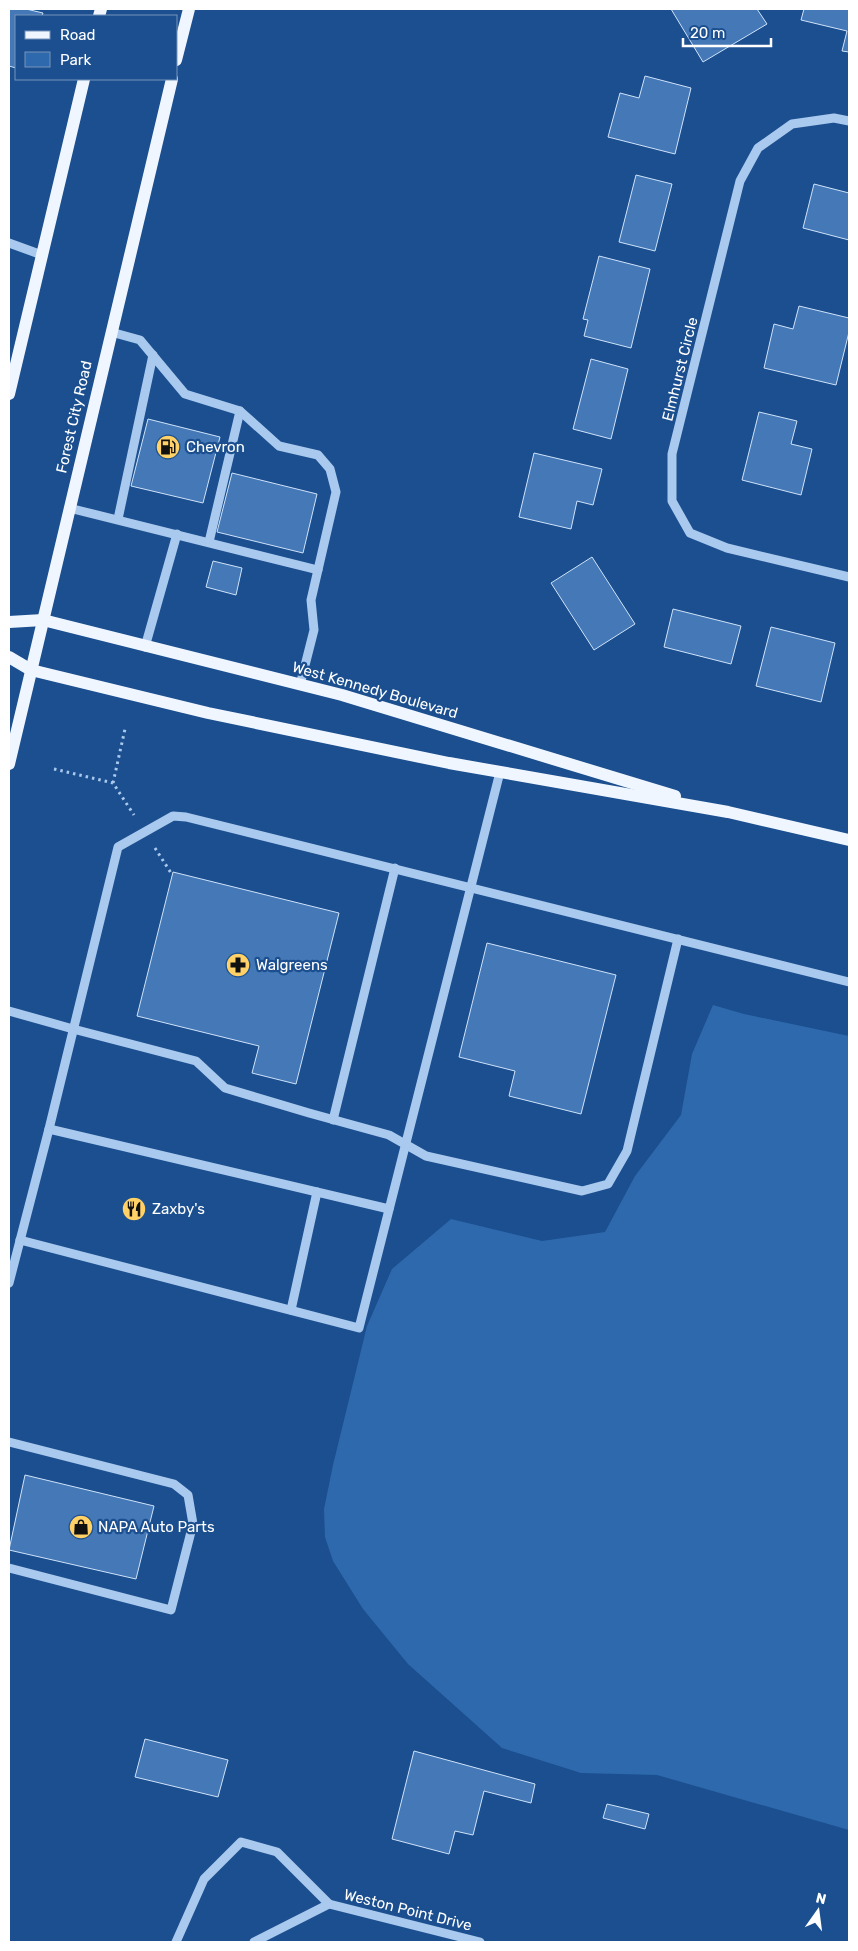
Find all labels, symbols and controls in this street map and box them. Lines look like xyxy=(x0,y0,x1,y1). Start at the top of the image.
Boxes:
legend xyxy=(15,15,178,80)
scale bar xyxy=(683,15,770,47)
text: 20 m xyxy=(690,24,725,42)
text: Road xyxy=(60,26,96,44)
text: Park xyxy=(60,51,91,69)
street label: Elmhurst Circle xyxy=(658,315,702,423)
street label: Forest City Road xyxy=(52,359,96,475)
fuel station icon: Chevron xyxy=(155,434,181,460)
place label: Chevron xyxy=(186,438,245,456)
street label: West Kennedy Boulevard xyxy=(290,658,460,722)
pharmacy icon: Walgreens xyxy=(225,952,251,978)
place label: Walgreens xyxy=(256,956,328,974)
restaurant icon: Zaxby's xyxy=(121,1196,147,1222)
place label: Zaxby's xyxy=(152,1200,205,1218)
shop icon: NAPA Auto Parts xyxy=(68,1514,94,1540)
place label: NAPA Auto Parts xyxy=(98,1518,215,1536)
street label: Weston Point Drive xyxy=(342,1885,474,1935)
north arrow xyxy=(793,1886,843,1936)
text: N xyxy=(814,1889,828,1908)

